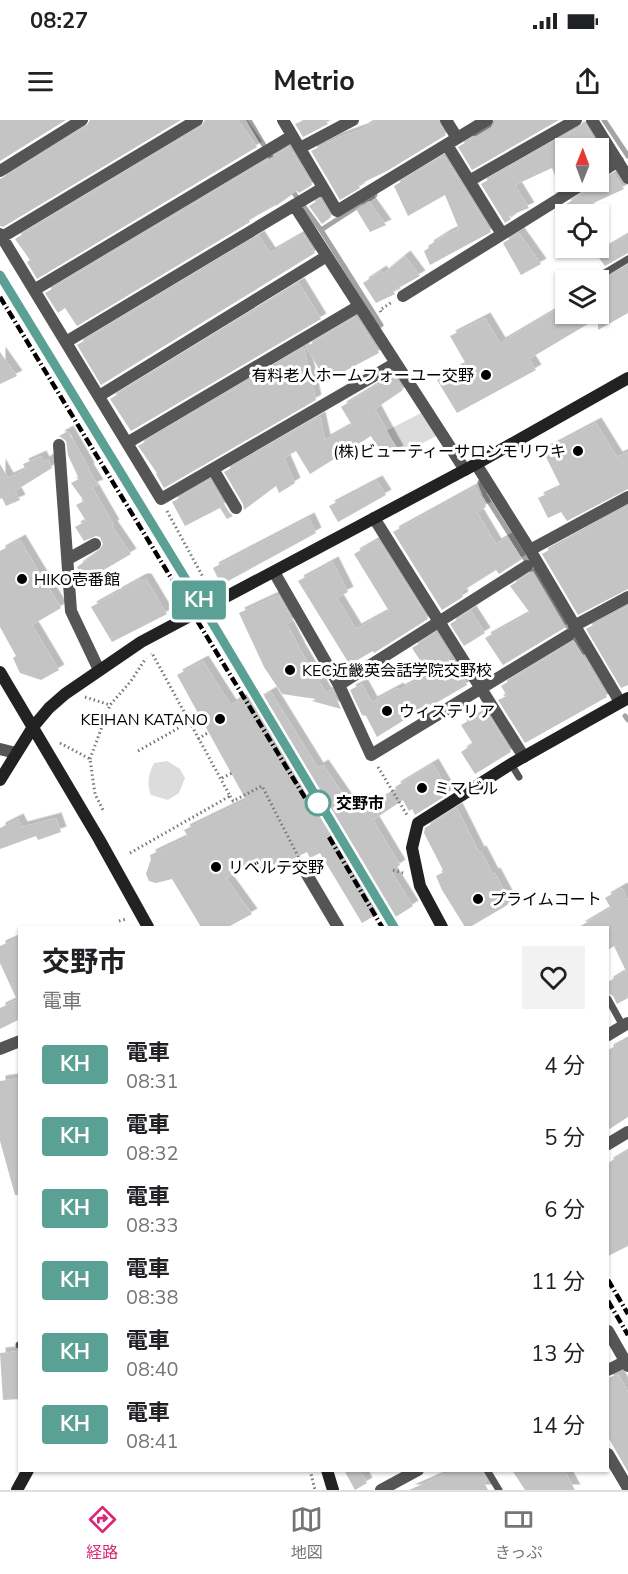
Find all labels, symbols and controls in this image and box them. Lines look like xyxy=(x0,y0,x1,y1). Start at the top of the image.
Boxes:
text: 08:27 xyxy=(30,6,88,36)
text: Metrio xyxy=(273,63,355,100)
icon: menu xyxy=(24,65,57,98)
icon: share xyxy=(571,65,604,98)
north arrow xyxy=(555,138,609,192)
map controls xyxy=(555,138,609,324)
button: locate xyxy=(555,204,609,258)
button: layers xyxy=(555,270,609,324)
place label: 有料老人ホームフォーユー交野 xyxy=(251,365,474,387)
marker: 有料老人ホームフォーユー交野 xyxy=(479,368,493,382)
place label: (株)ビューティーサロンモリワキ xyxy=(333,441,566,463)
marker: (株)ビューティーサロンモリワキ xyxy=(571,444,585,458)
place label: HIKO壱番館 xyxy=(34,569,120,591)
marker: HIKO壱番館 xyxy=(15,572,29,586)
line badge: KH xyxy=(172,580,226,620)
text: KH xyxy=(184,586,214,614)
place label: KEC近畿英会話学院交野校 xyxy=(302,660,492,682)
marker: KEC近畿英会話学院交野校 xyxy=(283,663,297,677)
place label: ウィステリア xyxy=(399,701,495,723)
marker: ウィステリア xyxy=(380,704,394,718)
place label: KEIHAN KATANO xyxy=(81,709,208,731)
marker: KEIHAN KATANO xyxy=(213,712,227,726)
place label: ミマビル xyxy=(434,778,498,800)
marker: ミマビル xyxy=(415,781,429,795)
marker: 交野市 xyxy=(305,790,331,816)
place label: 交野市 xyxy=(336,793,384,815)
place label: リベルテ交野 xyxy=(228,857,324,879)
marker: リベルテ交野 xyxy=(209,860,223,874)
place label: プライムコート xyxy=(490,889,602,911)
marker: プライムコート xyxy=(471,892,485,906)
text: 交野市 xyxy=(42,943,126,981)
button: heart xyxy=(522,946,585,1009)
text: 電車 xyxy=(42,988,82,1015)
text: 電車 xyxy=(126,1038,170,1068)
text: KH xyxy=(60,1050,90,1078)
text: 4 分 xyxy=(544,1051,585,1081)
text: 08:31 xyxy=(126,1068,179,1095)
text: 電車 xyxy=(126,1110,170,1140)
text: KH xyxy=(60,1122,90,1150)
text: 5 分 xyxy=(544,1123,585,1153)
text: 08:32 xyxy=(126,1140,179,1167)
text: 電車 xyxy=(126,1182,170,1212)
text: KH xyxy=(60,1194,90,1222)
text: 6 分 xyxy=(544,1195,585,1225)
text: 08:33 xyxy=(126,1212,179,1239)
text: 電車 xyxy=(126,1254,170,1284)
text: KH xyxy=(60,1266,90,1294)
text: 11 分 xyxy=(531,1267,585,1297)
text: 08:38 xyxy=(126,1284,179,1311)
text: 電車 xyxy=(126,1326,170,1356)
text: KH xyxy=(60,1338,90,1366)
text: 13 分 xyxy=(531,1339,585,1369)
text: 08:40 xyxy=(126,1356,179,1383)
text: 電車 xyxy=(126,1398,170,1428)
text: KH xyxy=(60,1410,90,1438)
text: 14 分 xyxy=(531,1411,585,1441)
text: 08:41 xyxy=(126,1428,179,1455)
tab: 経路 xyxy=(86,1503,119,1564)
tab: 地図 xyxy=(290,1503,323,1564)
tab: きっぷ xyxy=(495,1503,542,1564)

